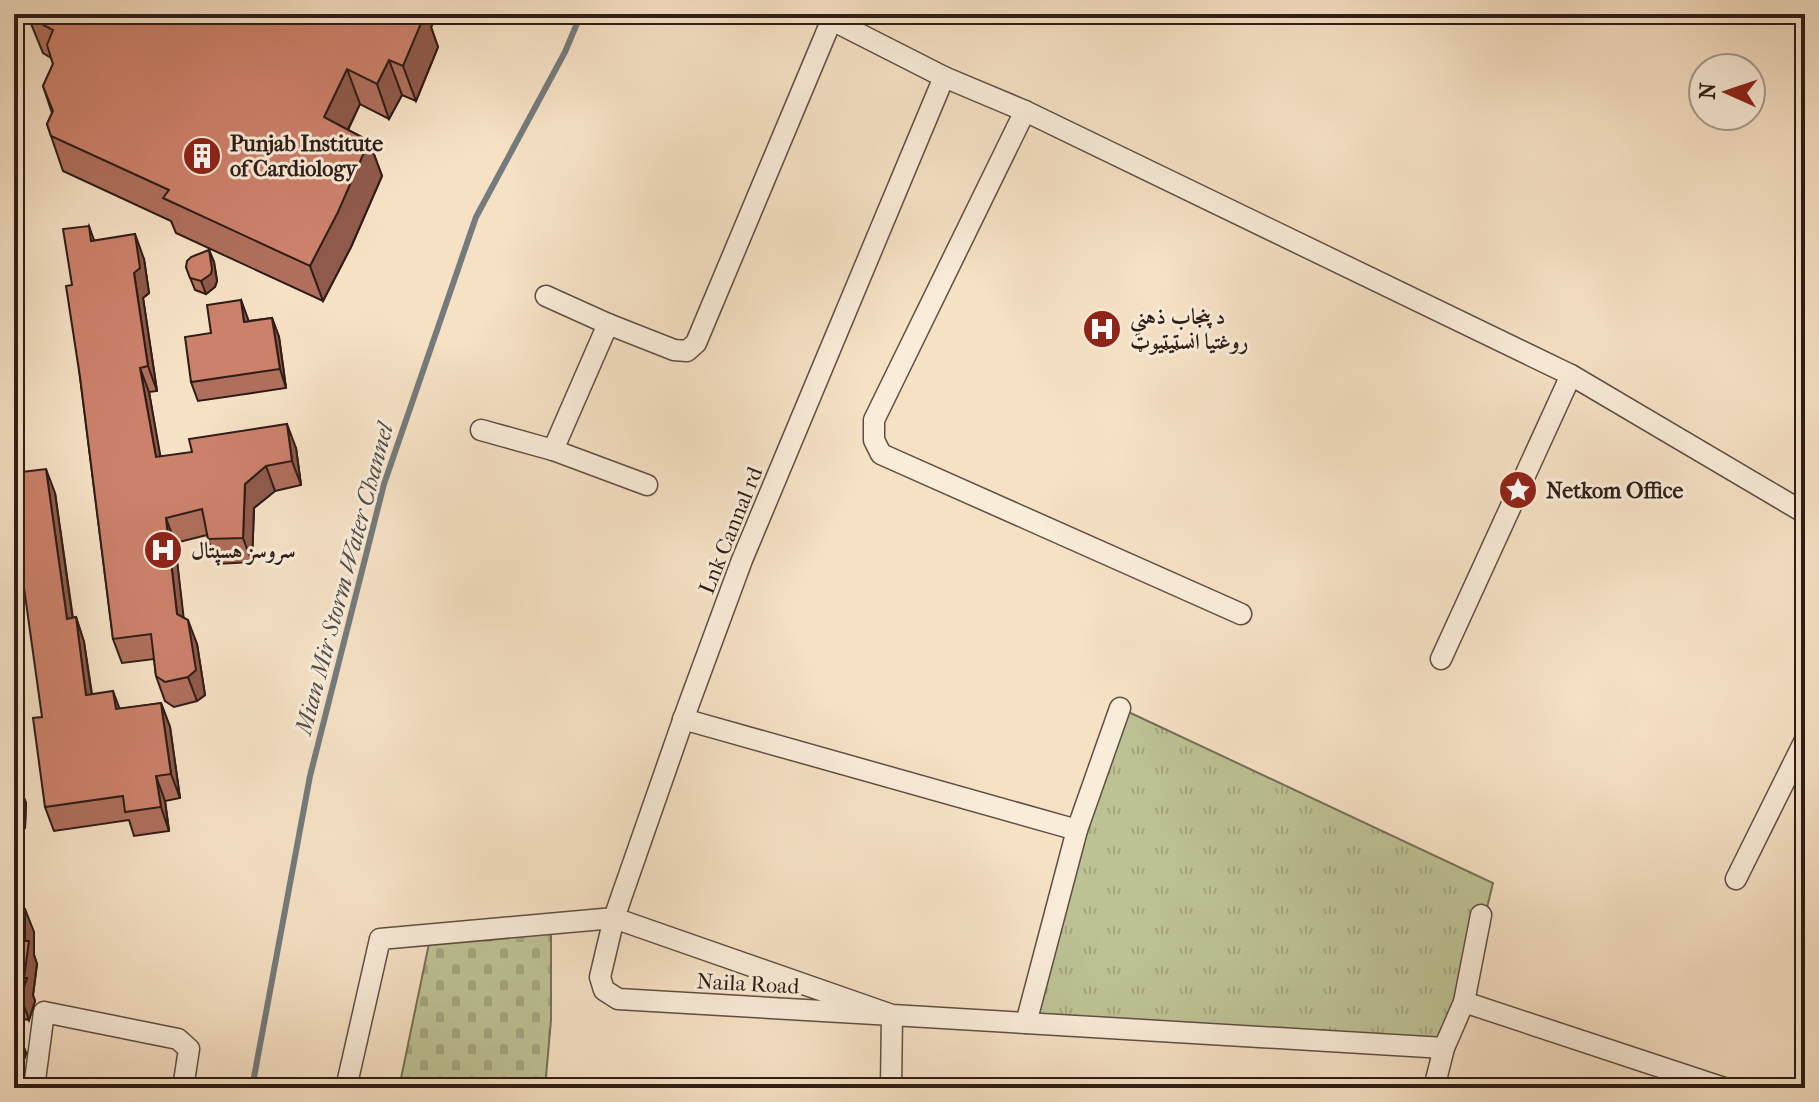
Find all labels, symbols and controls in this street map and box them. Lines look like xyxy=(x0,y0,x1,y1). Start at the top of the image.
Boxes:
north arrow xyxy=(1687,52,1767,132)
text: N xyxy=(1695,82,1721,100)
place label: Punjab Institute of Cardiology xyxy=(230,131,383,182)
building icon: Punjab Institute of Cardiology xyxy=(181,135,223,177)
place label: د پنجاب ذهني روغتیا انسټیټیوټ xyxy=(1130,304,1249,355)
hospital icon: د پنجاب ذهني روغتیا انسټیټیوټ xyxy=(1081,308,1123,350)
water label: Mian Mir Storm Water Channel xyxy=(288,417,400,740)
street label: Lnk Cannal rd xyxy=(694,462,769,598)
place icon: Netkom Office xyxy=(1497,469,1539,511)
place label: Netkom Office xyxy=(1546,478,1683,504)
hospital icon: سروسز ہسپتال xyxy=(142,529,184,571)
place label: سروسز ہسپتال xyxy=(191,538,295,566)
street label: Naila Road xyxy=(696,968,801,1000)

